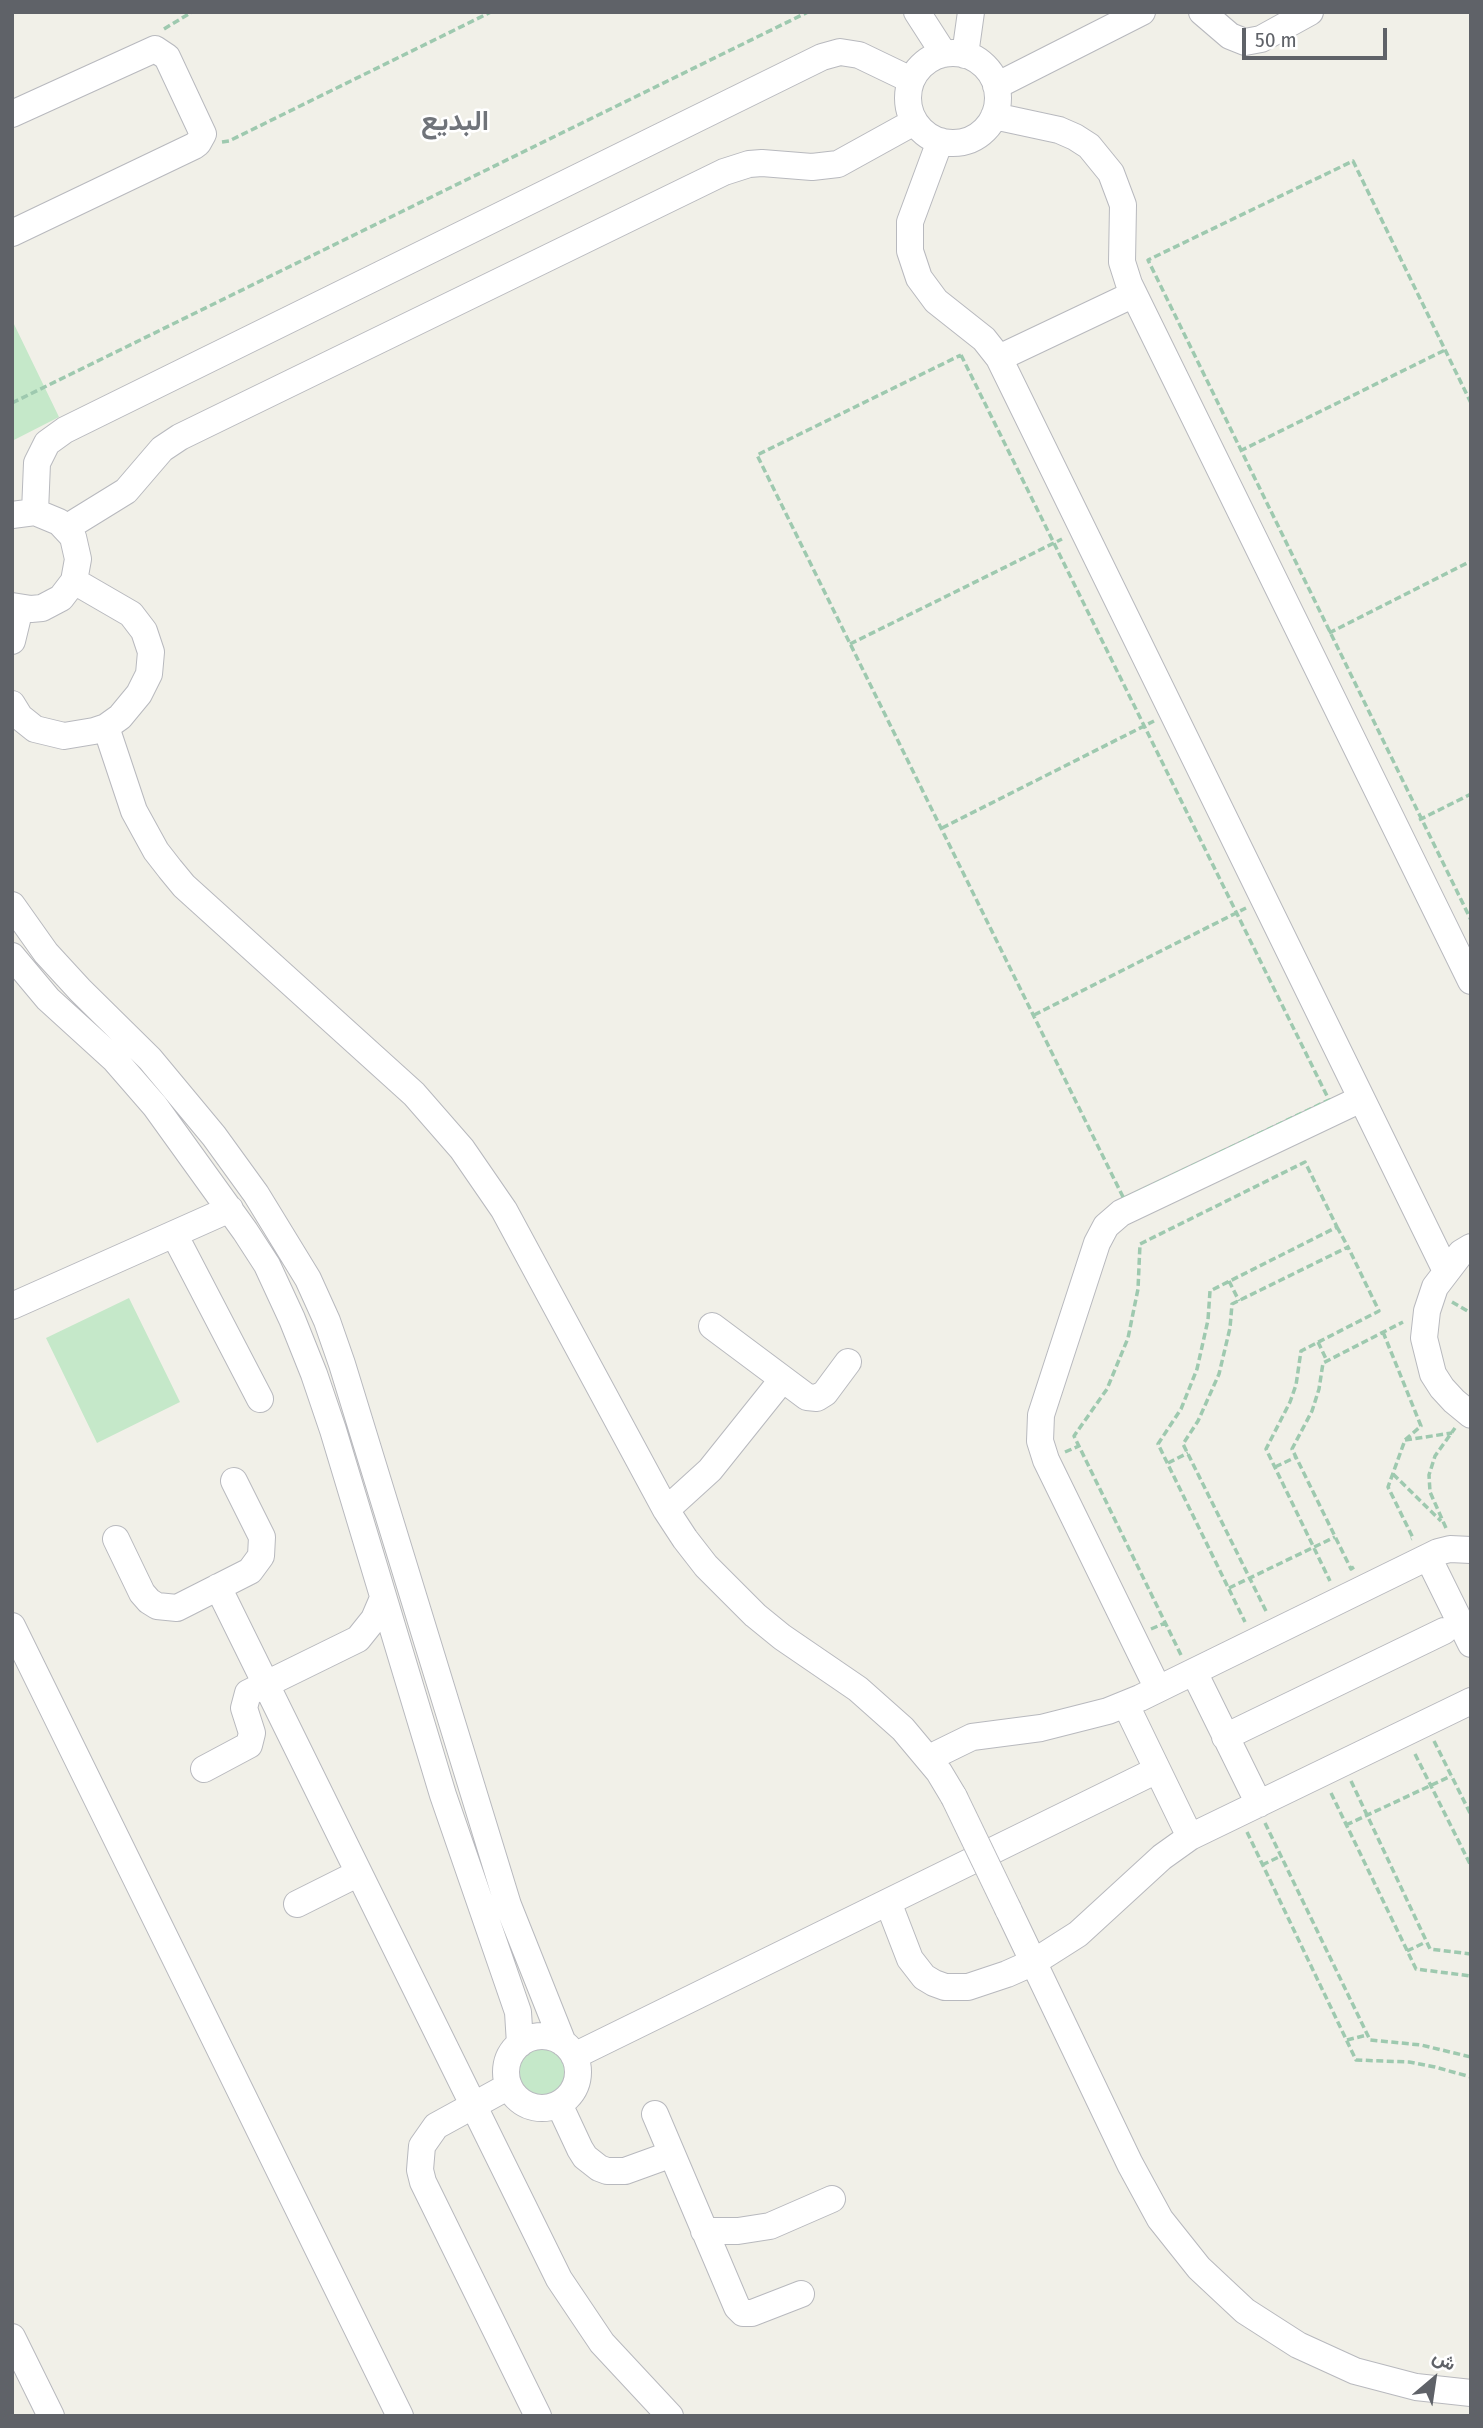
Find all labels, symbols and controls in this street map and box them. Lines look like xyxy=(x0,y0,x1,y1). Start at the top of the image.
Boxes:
scale bar xyxy=(1245,14,1390,58)
text: 50 m xyxy=(1255,27,1297,53)
district label: البديع xyxy=(421,105,489,139)
north arrow xyxy=(1399,2344,1469,2414)
text: ش xyxy=(1429,2345,1460,2376)

